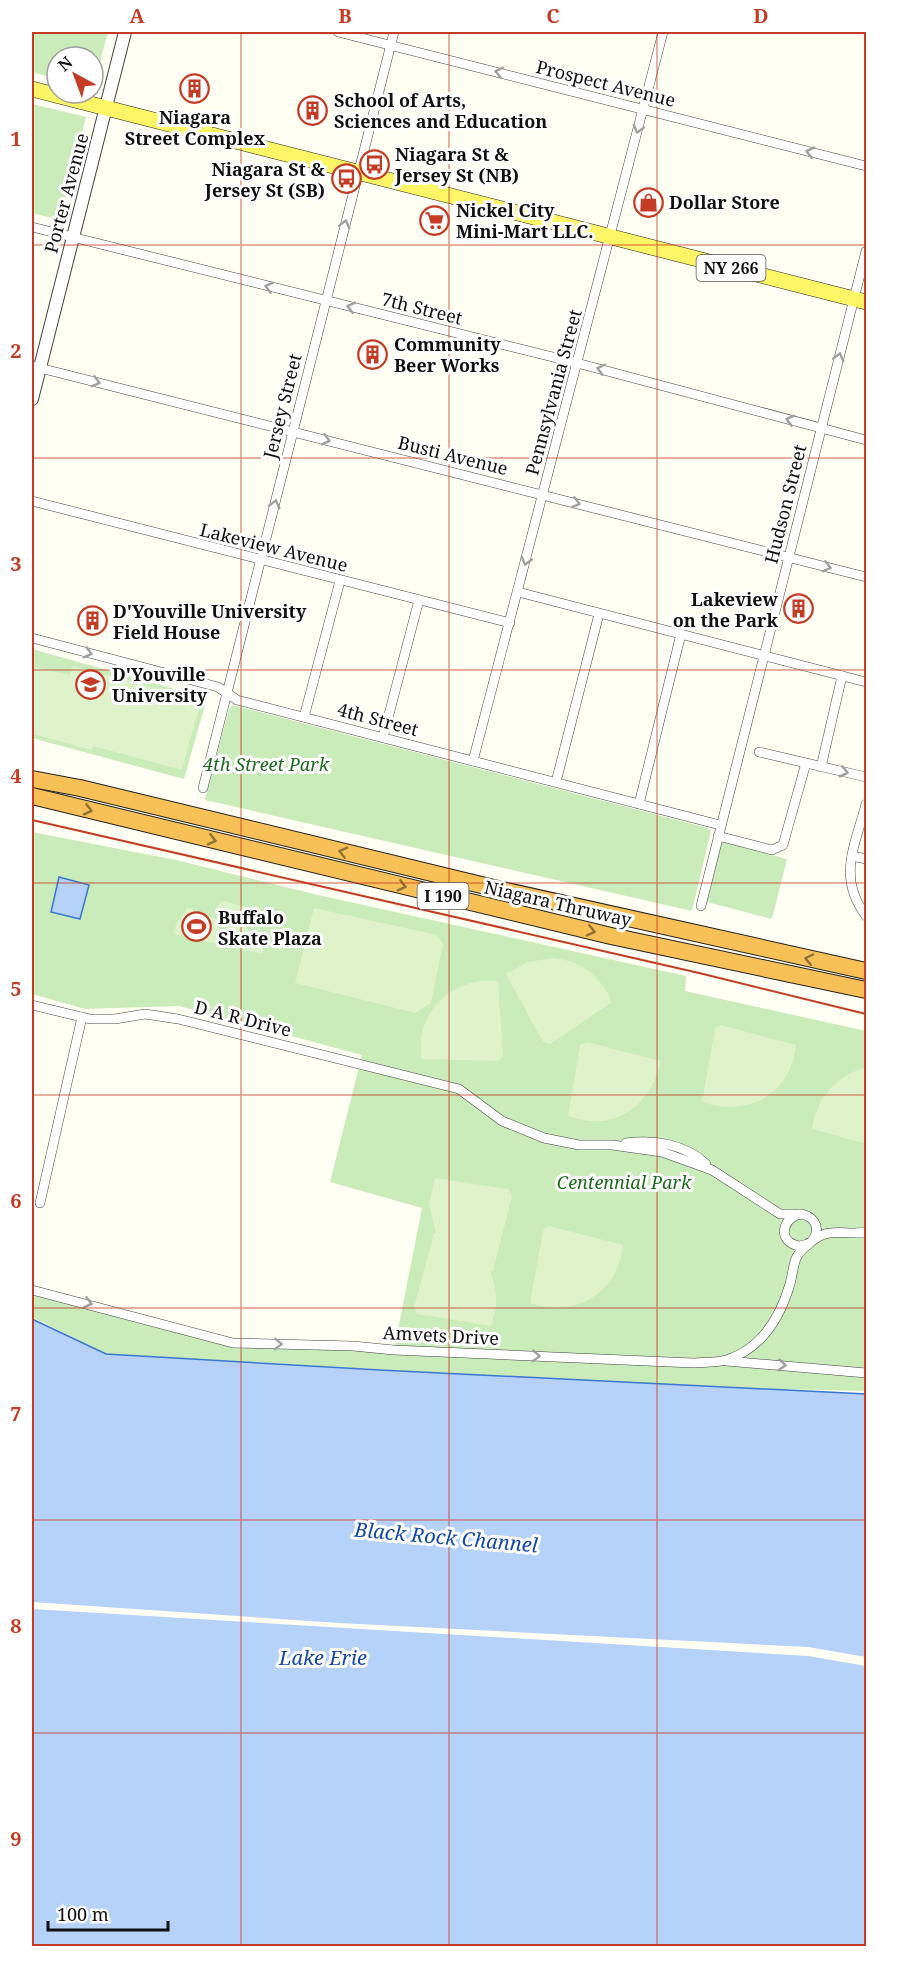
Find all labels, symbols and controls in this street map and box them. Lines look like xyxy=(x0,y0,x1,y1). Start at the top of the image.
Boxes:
text: A xyxy=(129,2,145,29)
text: B xyxy=(338,2,352,29)
text: C xyxy=(546,2,560,29)
text: D xyxy=(753,2,769,29)
north arrow xyxy=(45,45,105,105)
text: N xyxy=(53,51,77,76)
street label: Prospect Avenue xyxy=(534,54,678,112)
one-way arrow xyxy=(494,67,504,80)
building icon: Niagara Street Complex xyxy=(179,72,211,104)
place label: School of Arts, Sciences and Education xyxy=(334,88,547,133)
building icon: School of Arts, Sciences and Education xyxy=(297,94,329,126)
place label: Niagara Street Complex xyxy=(125,105,266,150)
one-way arrow xyxy=(633,123,645,134)
text: 1 xyxy=(10,125,22,152)
street label: Porter Avenue xyxy=(38,130,94,256)
place label: Niagara St & Jersey St (NB) xyxy=(394,142,519,187)
one-way arrow xyxy=(805,146,815,159)
bus stop icon: Niagara St & Jersey St (NB) xyxy=(358,148,390,180)
place label: Niagara St & Jersey St (SB) xyxy=(204,157,326,202)
bus stop icon: Niagara St & Jersey St (SB) xyxy=(330,163,362,195)
shop icon: Dollar Store xyxy=(632,186,664,218)
place label: Dollar Store xyxy=(669,190,780,214)
place label: Nickel City Mini-Mart LLC. xyxy=(456,198,594,243)
supermarket icon: Nickel City Mini-Mart LLC. xyxy=(419,204,451,236)
one-way arrow xyxy=(338,219,351,229)
road number: NY 266 xyxy=(696,255,766,281)
one-way arrow xyxy=(264,281,274,294)
street label: 7th Street xyxy=(379,286,465,330)
one-way arrow xyxy=(346,302,356,315)
street label: Pennsylvania Street xyxy=(519,307,587,477)
place label: Community Beer Works xyxy=(394,332,501,377)
text: 2 xyxy=(10,337,22,364)
building icon: Community Beer Works xyxy=(357,338,389,370)
street label: Jersey Street xyxy=(257,351,307,462)
one-way arrow xyxy=(832,352,845,362)
one-way arrow xyxy=(596,364,606,377)
one-way arrow xyxy=(90,375,101,387)
one-way arrow xyxy=(785,415,795,427)
street label: Busti Avenue xyxy=(396,430,510,480)
one-way arrow xyxy=(320,433,330,446)
street label: Hudson Street xyxy=(759,442,811,566)
one-way arrow xyxy=(571,495,581,508)
one-way arrow xyxy=(267,499,280,509)
street label: Lakeview Avenue xyxy=(198,517,350,577)
text: 3 xyxy=(10,550,22,577)
one-way arrow xyxy=(520,556,533,566)
one-way arrow xyxy=(822,559,832,572)
place label: Lakeview on the Park xyxy=(673,587,779,632)
building icon: Lakeview on the Park xyxy=(783,593,815,625)
place label: D'Youville University Field House xyxy=(113,599,307,644)
building icon: D'Youville University Field House xyxy=(76,605,108,637)
one-way arrow xyxy=(83,645,93,658)
place label: D'Youville University xyxy=(112,662,208,707)
school or university icon: D'Youville University xyxy=(75,668,107,700)
street label: 4th Street xyxy=(335,697,421,741)
park label: 4th Street Park xyxy=(202,752,330,776)
text: 4 xyxy=(10,762,22,789)
one-way arrow xyxy=(838,764,848,777)
one-way arrow xyxy=(83,803,93,816)
one-way arrow xyxy=(207,833,217,846)
one-way arrow xyxy=(338,847,348,860)
street label: Niagara Thruway xyxy=(482,874,635,932)
one-way arrow xyxy=(396,879,406,892)
road number: I 190 xyxy=(418,883,468,909)
place label: Buffalo Skate Plaza xyxy=(218,905,322,950)
sports icon: Buffalo Skate Plaza xyxy=(181,911,213,943)
one-way arrow xyxy=(586,924,596,937)
one-way arrow xyxy=(805,953,815,966)
text: 5 xyxy=(10,975,22,1002)
street label: D A R Drive xyxy=(192,994,294,1042)
park label: Centennial Park xyxy=(557,1170,692,1194)
text: 6 xyxy=(10,1187,22,1214)
one-way arrow xyxy=(83,1296,93,1309)
street label: Amvets Drive xyxy=(382,1320,500,1350)
one-way arrow xyxy=(274,1337,283,1350)
one-way arrow xyxy=(531,1350,540,1363)
one-way arrow xyxy=(778,1359,787,1372)
text: 7 xyxy=(10,1400,22,1427)
water label: Black Rock Channel xyxy=(352,1515,539,1558)
text: 8 xyxy=(10,1612,22,1639)
water label: Lake Erie xyxy=(278,1644,367,1671)
text: 9 xyxy=(10,1825,22,1852)
scale bar xyxy=(48,1894,168,1932)
text: 100 m xyxy=(57,1902,109,1926)

